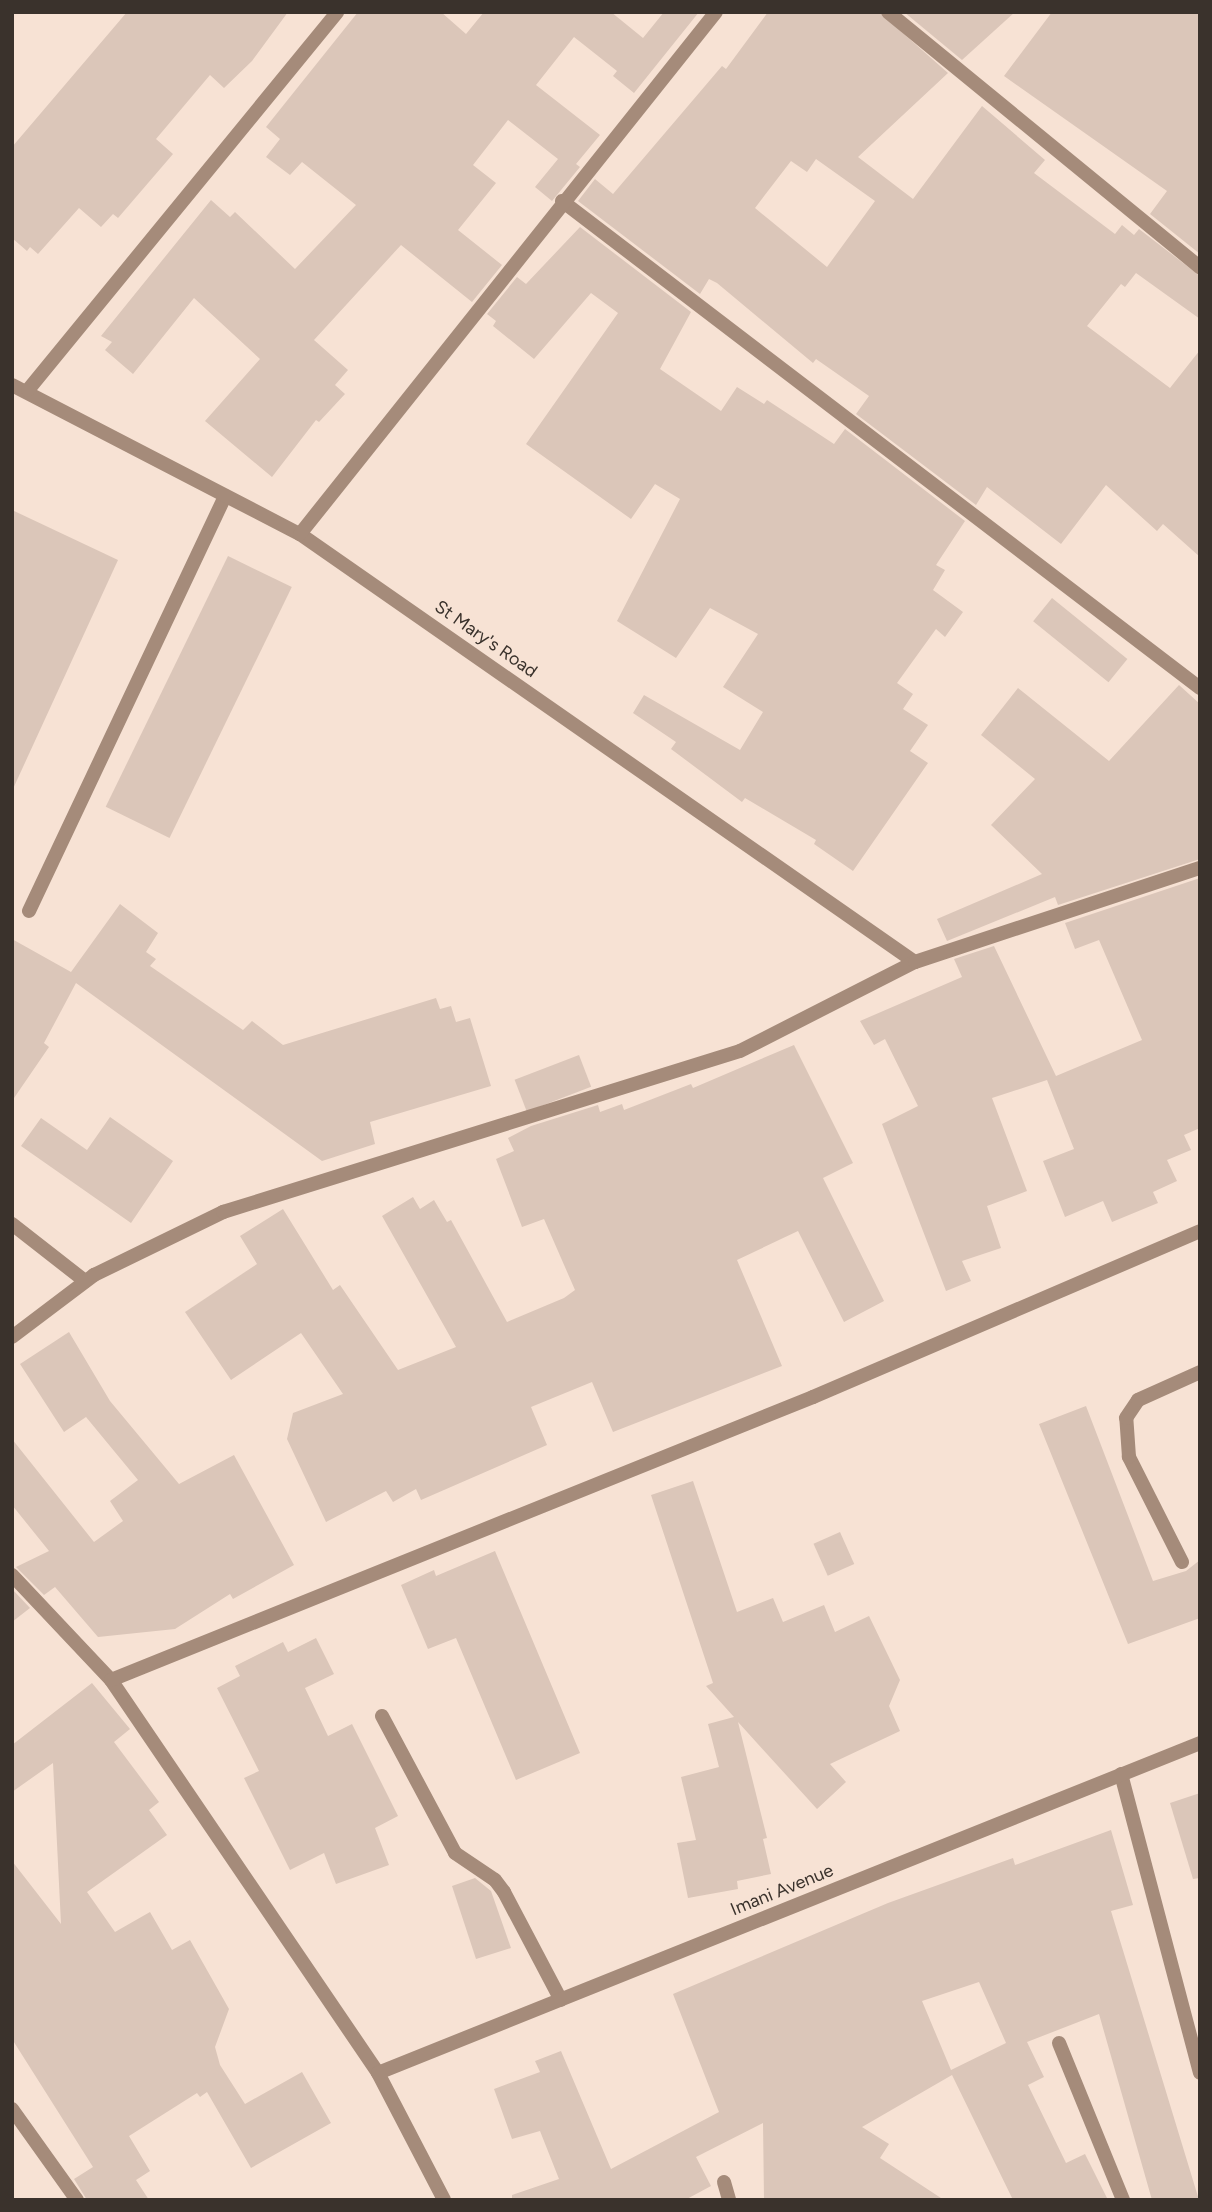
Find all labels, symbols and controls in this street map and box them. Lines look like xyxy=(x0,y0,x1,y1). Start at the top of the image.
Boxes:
street label: St Mary's Road xyxy=(431,596,541,682)
street label: Imani Avenue xyxy=(727,1860,837,1920)

